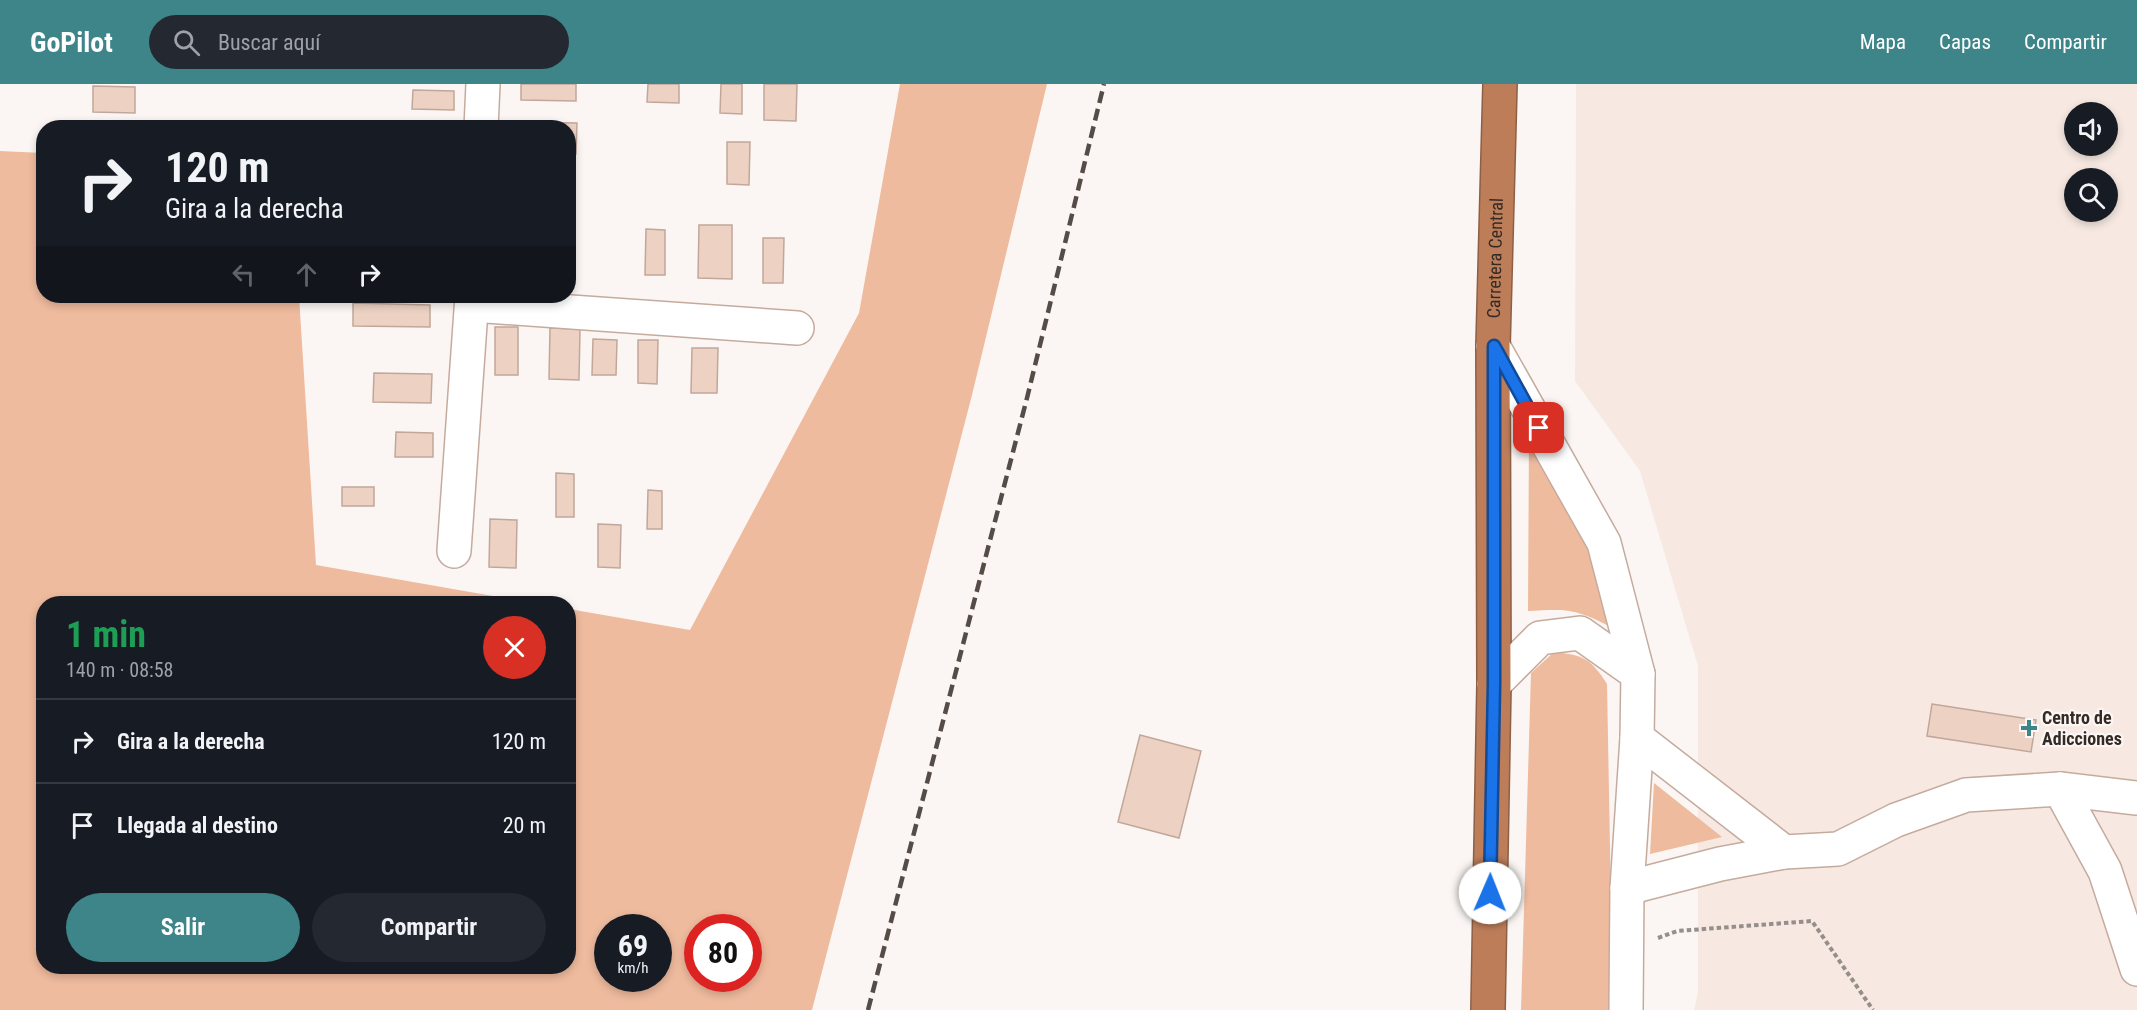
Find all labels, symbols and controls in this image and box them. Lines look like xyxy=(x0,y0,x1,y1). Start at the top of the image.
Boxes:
search box xyxy=(149,15,569,69)
text: GoPilot xyxy=(30,26,113,59)
icon: search xyxy=(170,26,203,59)
text: Buscar aquí xyxy=(218,30,320,55)
text: Mapa xyxy=(1860,30,1906,54)
text: Capas xyxy=(1939,30,1991,54)
text: Compartir xyxy=(2024,30,2107,54)
map controls xyxy=(2064,102,2118,222)
button: sound xyxy=(2064,102,2118,156)
text: 120 m xyxy=(165,143,270,192)
icon: right xyxy=(66,144,144,222)
button: search xyxy=(2064,168,2118,222)
text: Gira a la derecha xyxy=(165,193,344,225)
street label: Carretera Central xyxy=(1483,198,1507,319)
icon: left xyxy=(227,258,260,291)
icon: ahead xyxy=(290,258,323,291)
icon: right xyxy=(353,258,386,291)
pin xyxy=(1513,402,1564,453)
icon: arrive xyxy=(1522,411,1555,444)
text: 1 min xyxy=(66,614,146,656)
button: close xyxy=(483,616,546,679)
text: 140 m · 08:58 xyxy=(66,658,173,682)
place label: Centro de Adicciones xyxy=(2042,707,2122,749)
marker: Centro de Adicciones xyxy=(2020,719,2038,737)
icon: right xyxy=(66,725,99,758)
text: Gira a la derecha xyxy=(117,729,265,754)
text: 120 m xyxy=(492,729,546,754)
icon: arrive xyxy=(66,809,99,842)
text: Llegada al destino xyxy=(117,813,278,838)
text: 20 m xyxy=(503,813,546,838)
position arrow xyxy=(1458,861,1522,925)
button: Salir xyxy=(66,893,300,962)
button: Compartir xyxy=(312,893,546,962)
speed limit sign: 80 xyxy=(684,914,762,992)
text: 69 xyxy=(618,928,648,963)
text: km/h xyxy=(618,959,648,977)

